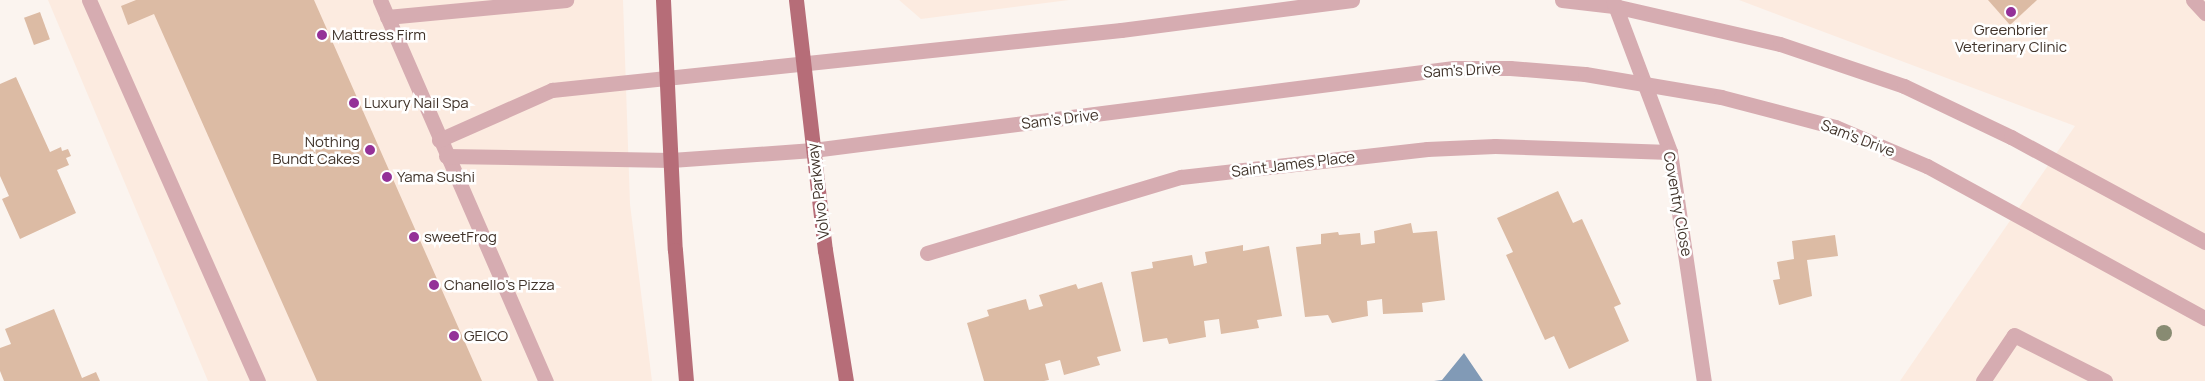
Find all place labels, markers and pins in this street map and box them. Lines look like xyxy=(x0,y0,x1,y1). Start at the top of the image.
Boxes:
marker: Greenbrier Veterinary Clinic xyxy=(2005,6,2017,18)
place label: Greenbrier Veterinary Clinic xyxy=(1955,20,2067,55)
place label: Mattress Firm xyxy=(332,26,426,44)
marker: Mattress Firm xyxy=(316,29,328,41)
place label: Luxury Nail Spa xyxy=(364,94,469,112)
marker: Luxury Nail Spa xyxy=(348,97,360,109)
place label: Nothing Bundt Cakes xyxy=(272,132,360,167)
marker: Nothing Bundt Cakes xyxy=(364,144,376,156)
place label: Yama Sushi xyxy=(397,168,475,186)
marker: Yama Sushi xyxy=(381,171,393,183)
place label: sweetFrog xyxy=(424,228,497,246)
marker: sweetFrog xyxy=(408,231,420,243)
place label: Chanello's Pizza xyxy=(444,276,554,294)
marker: Chanello's Pizza xyxy=(428,279,440,291)
place label: GEICO xyxy=(464,327,508,345)
marker: GEICO xyxy=(448,330,460,342)

